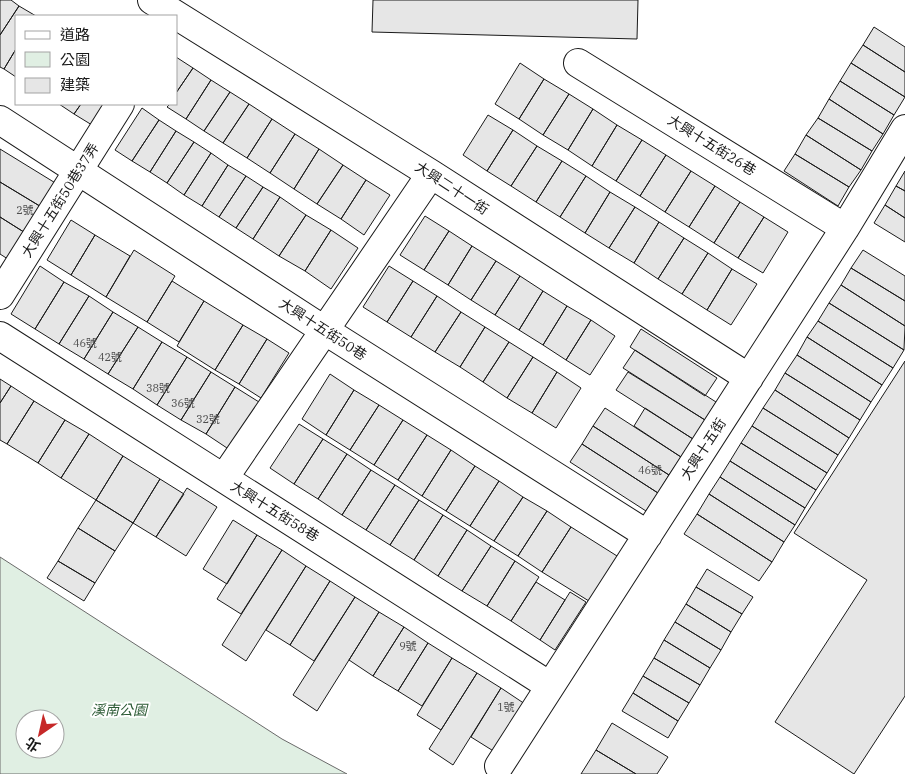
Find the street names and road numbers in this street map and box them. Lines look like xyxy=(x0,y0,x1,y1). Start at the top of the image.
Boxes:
street label: 大興十五街26巷 xyxy=(664,111,760,179)
street label: 大興十五街50巷37弄 xyxy=(17,139,103,261)
street label: 大興二十一街 xyxy=(412,158,492,218)
street label: 大興十五街50巷 xyxy=(276,294,370,364)
street label: 大興十五街 xyxy=(676,415,730,483)
street label: 大興十五街58巷 xyxy=(227,477,323,545)

